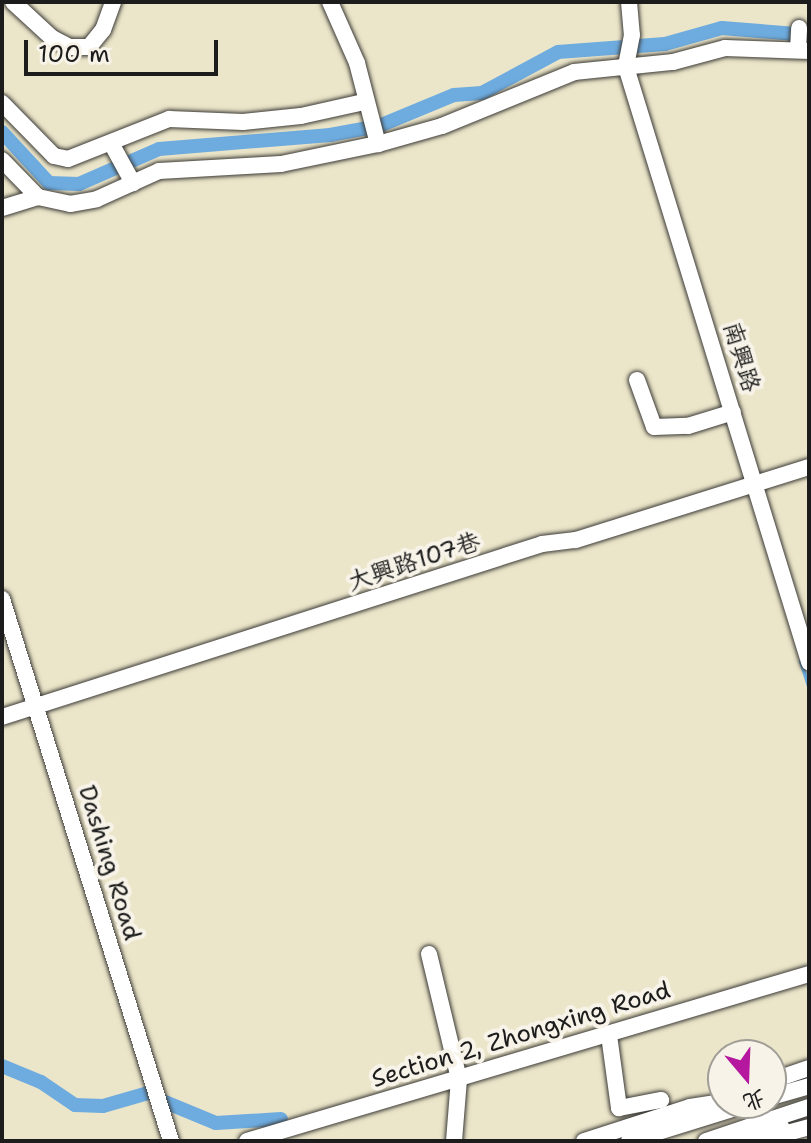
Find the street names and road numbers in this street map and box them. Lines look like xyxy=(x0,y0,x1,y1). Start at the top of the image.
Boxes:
street label: 南興路 xyxy=(717,318,765,396)
street label: 大興路107巷 xyxy=(344,527,484,597)
street label: Dashing Road xyxy=(72,782,146,944)
street label: Section 2, Zhongxing Road xyxy=(368,976,674,1094)

